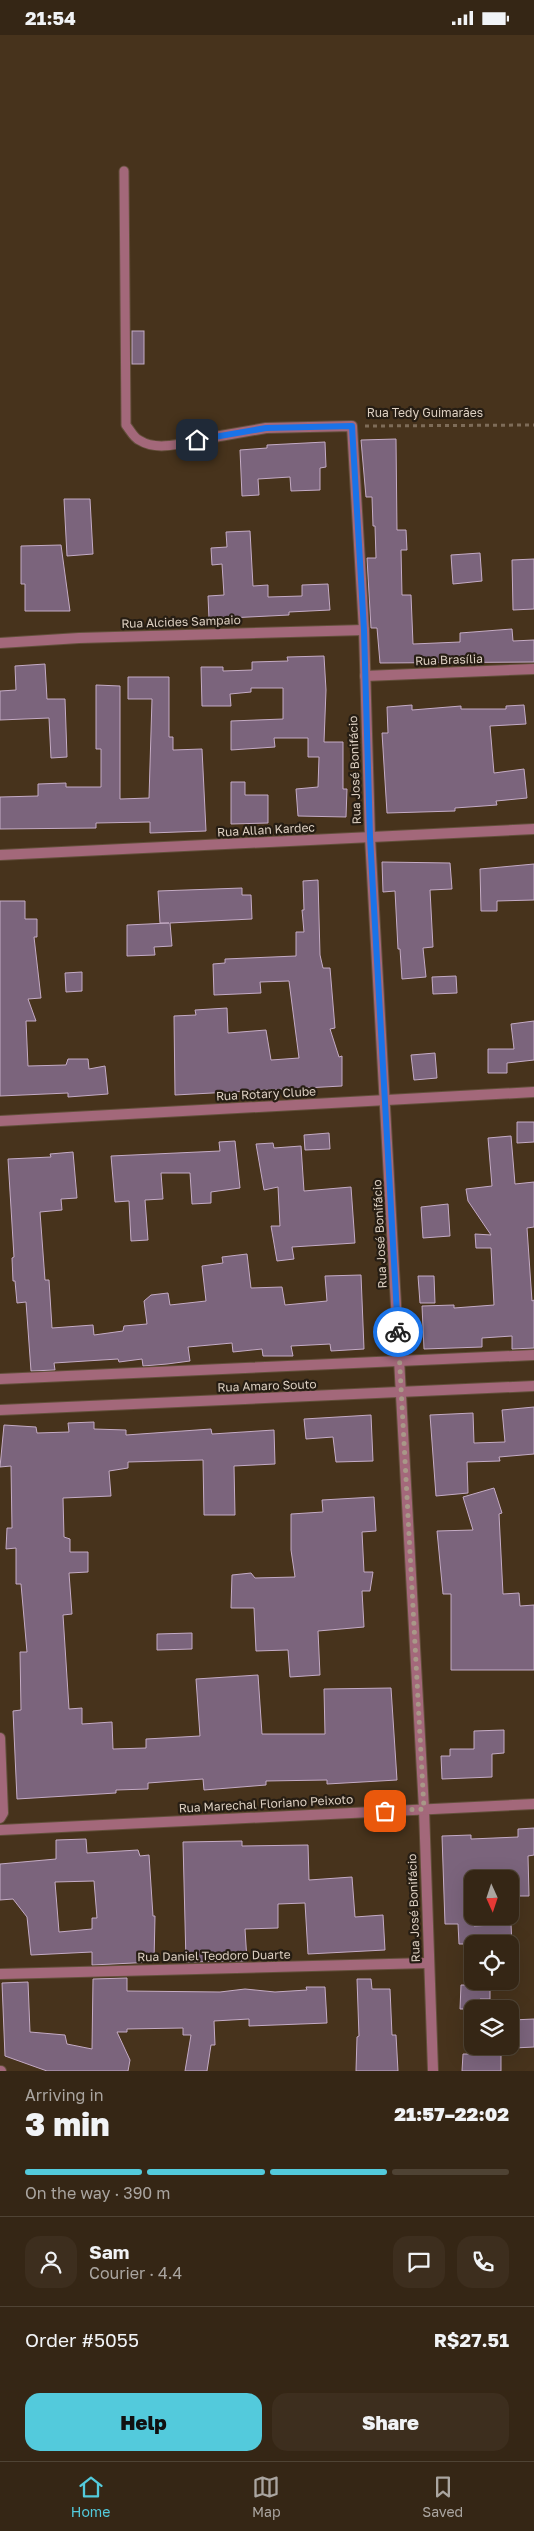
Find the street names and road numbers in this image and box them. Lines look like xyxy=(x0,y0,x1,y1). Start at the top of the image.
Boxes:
street label: Rua Tedy Guimarães xyxy=(367,405,483,420)
street label: Rua Alcides Sampaio xyxy=(121,612,241,631)
street label: Rua Brasília xyxy=(415,651,483,668)
street label: Rua José Bonifácio xyxy=(345,715,364,825)
street label: Rua Allan Kardec xyxy=(217,819,316,840)
street label: Rua Rotary Clube xyxy=(216,1083,316,1104)
street label: Rua José Bonifácio xyxy=(369,1179,390,1289)
street label: Rua Amaro Souto xyxy=(217,1376,317,1395)
street label: Rua Marechal Floriano Peixoto xyxy=(178,1791,354,1816)
street label: Rua José Bonifácio xyxy=(404,1853,423,1963)
street label: Rua Daniel Teodoro Duarte xyxy=(137,1947,291,1964)

